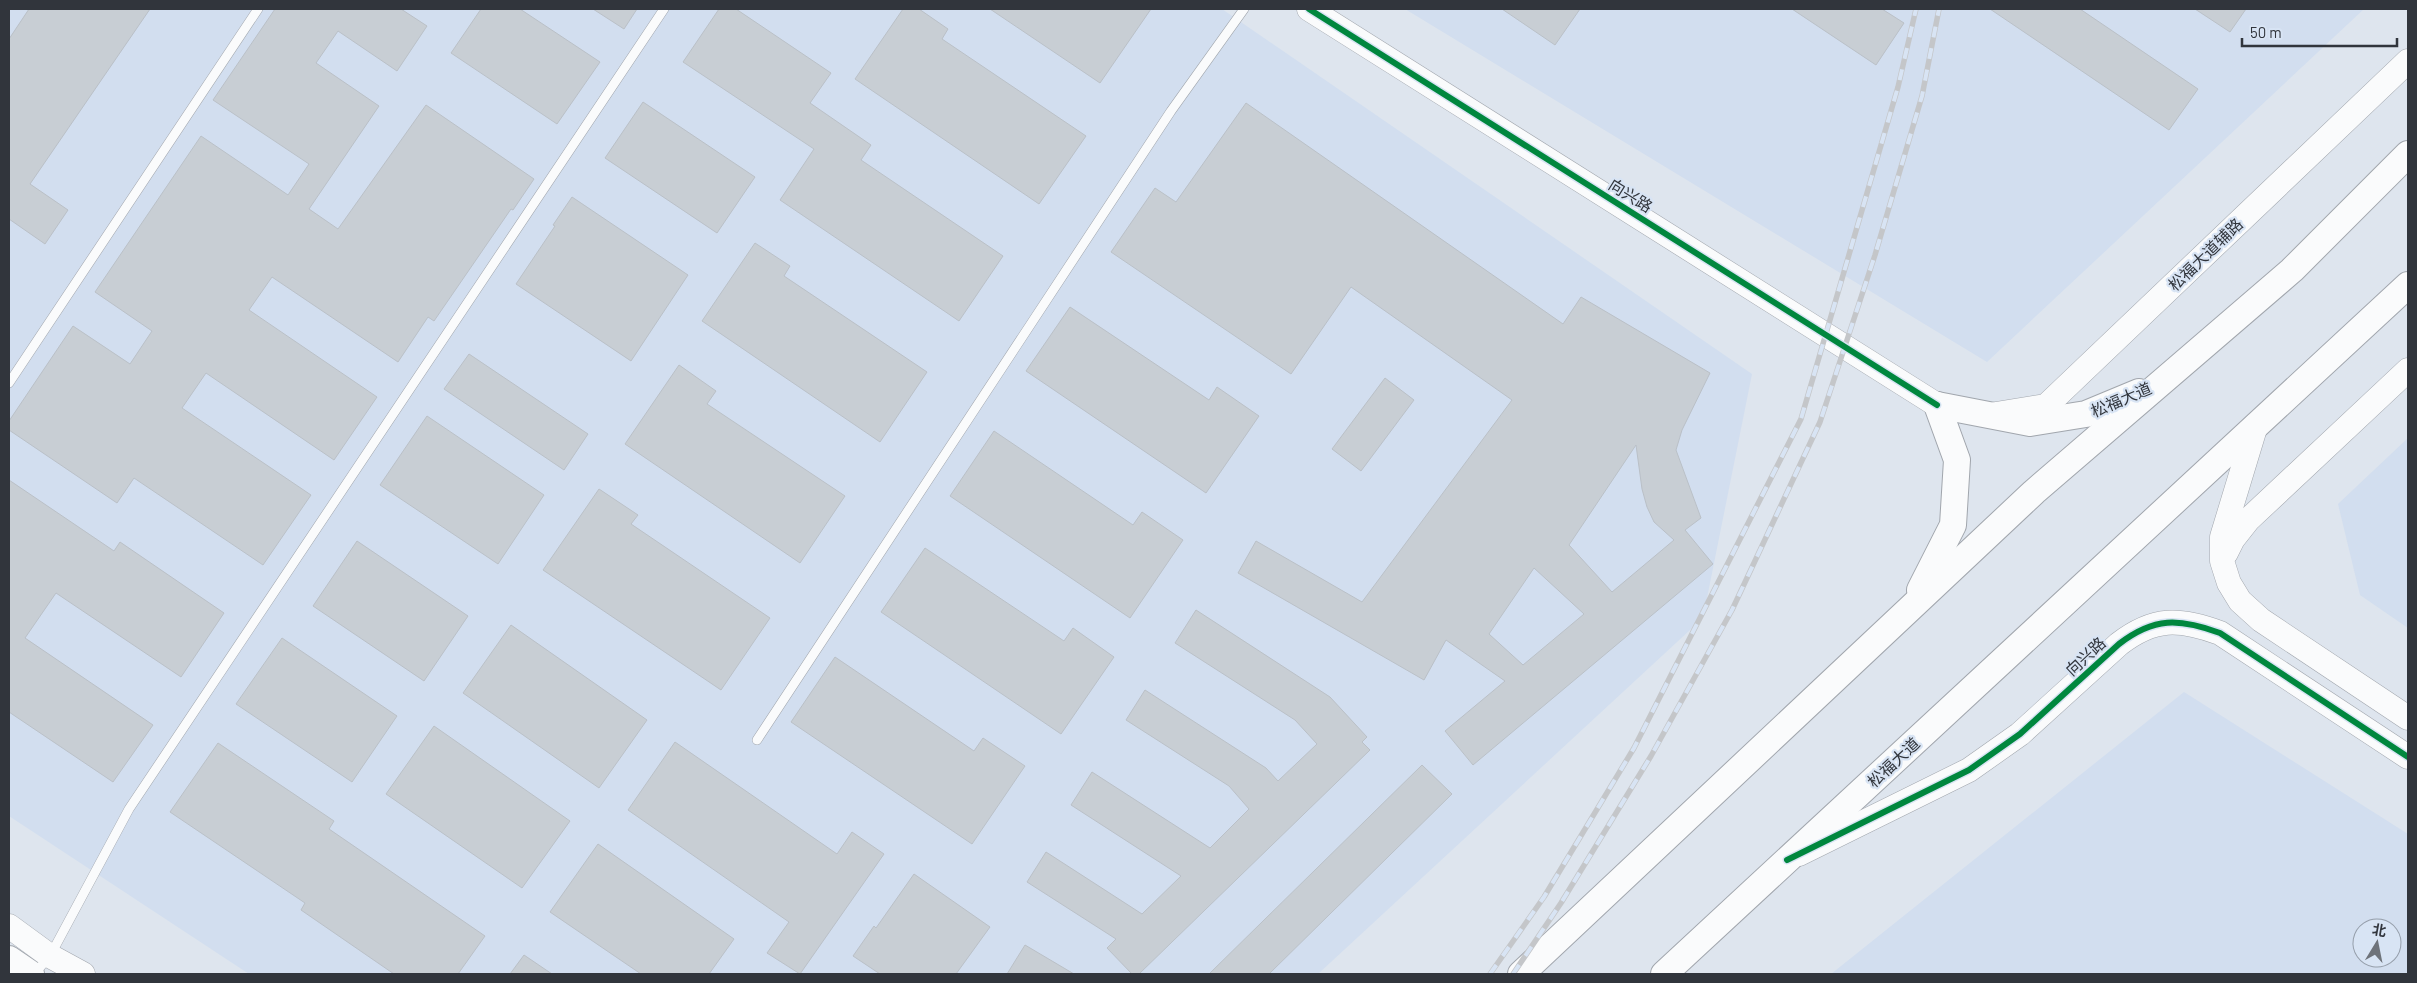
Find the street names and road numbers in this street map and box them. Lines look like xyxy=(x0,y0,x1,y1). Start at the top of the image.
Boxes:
street label: 向兴路 xyxy=(1606,174,1656,216)
street label: 松福大道辅路 xyxy=(2164,214,2246,294)
street label: 松福大道 xyxy=(2088,378,2154,420)
street label: 向兴路 xyxy=(2061,633,2109,679)
street label: 松福大道 xyxy=(1863,733,1923,791)

